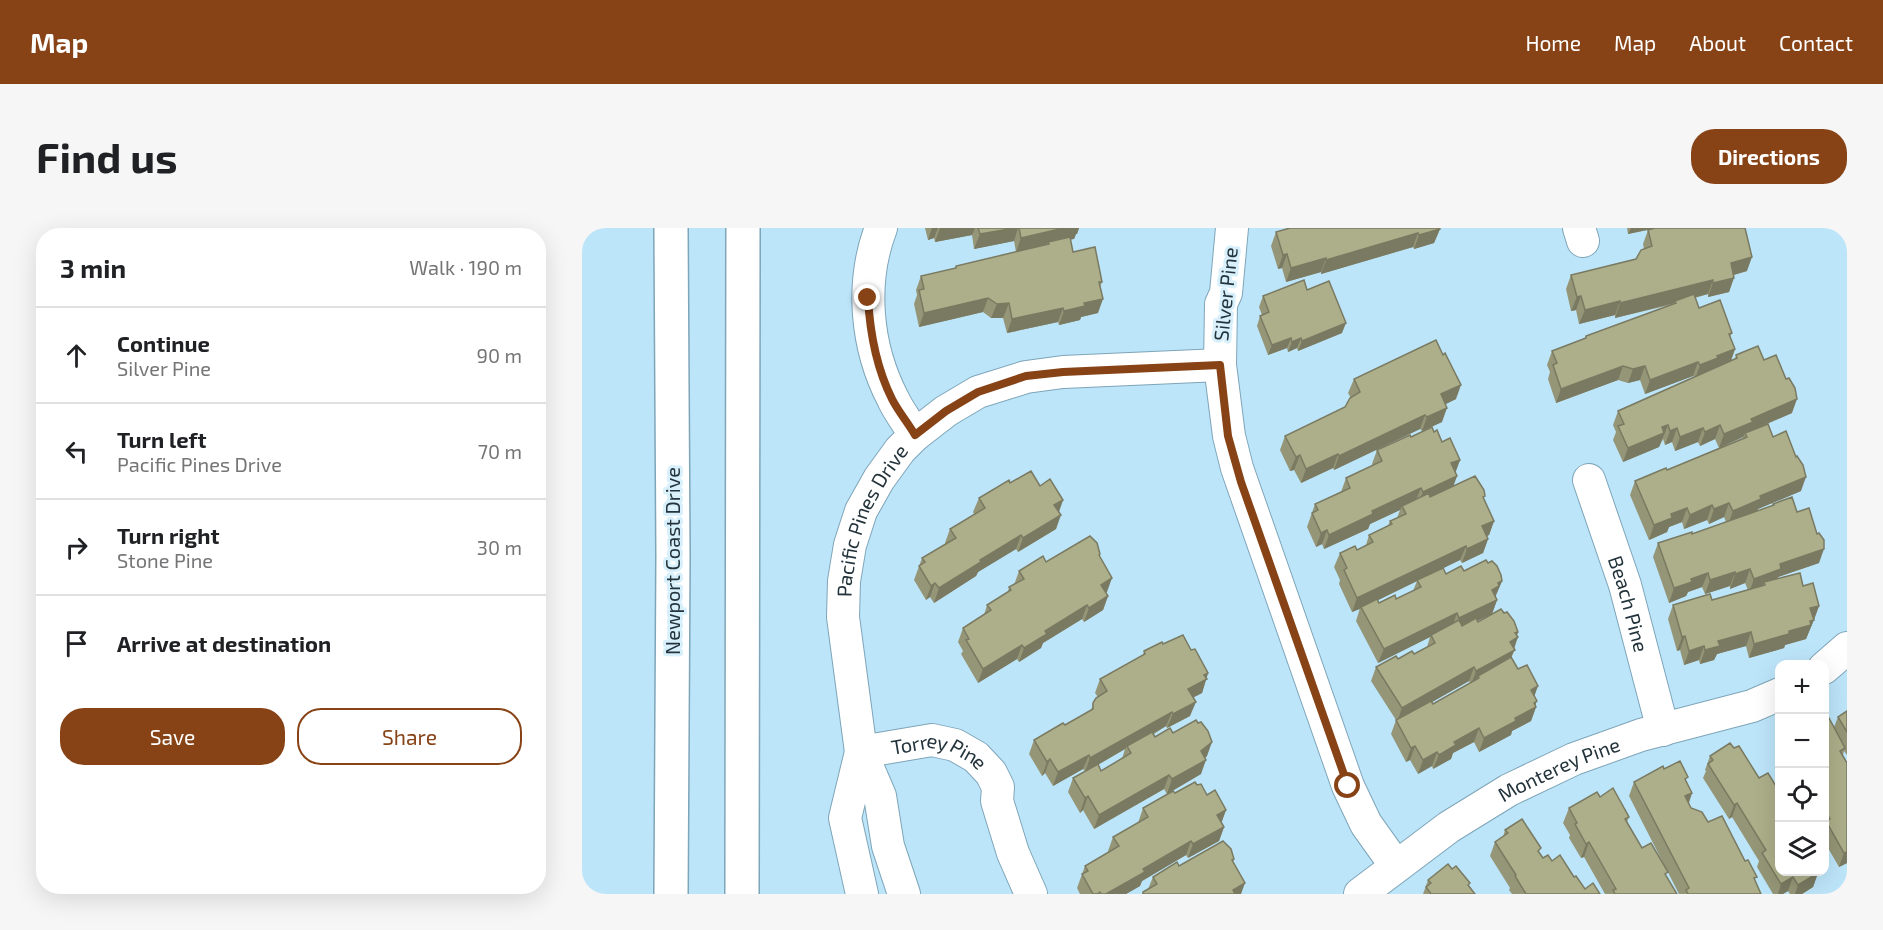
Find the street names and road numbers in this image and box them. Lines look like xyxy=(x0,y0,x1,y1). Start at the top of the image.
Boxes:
street label: Silver Pine xyxy=(1208,246,1242,342)
street label: Pacific Pines Drive xyxy=(831,439,912,597)
street label: Newport Coast Drive xyxy=(660,467,684,655)
street label: Beach Pine xyxy=(1604,552,1654,654)
street label: Torrey Pine xyxy=(889,727,993,774)
street label: Monterey Pine xyxy=(1493,732,1623,806)

